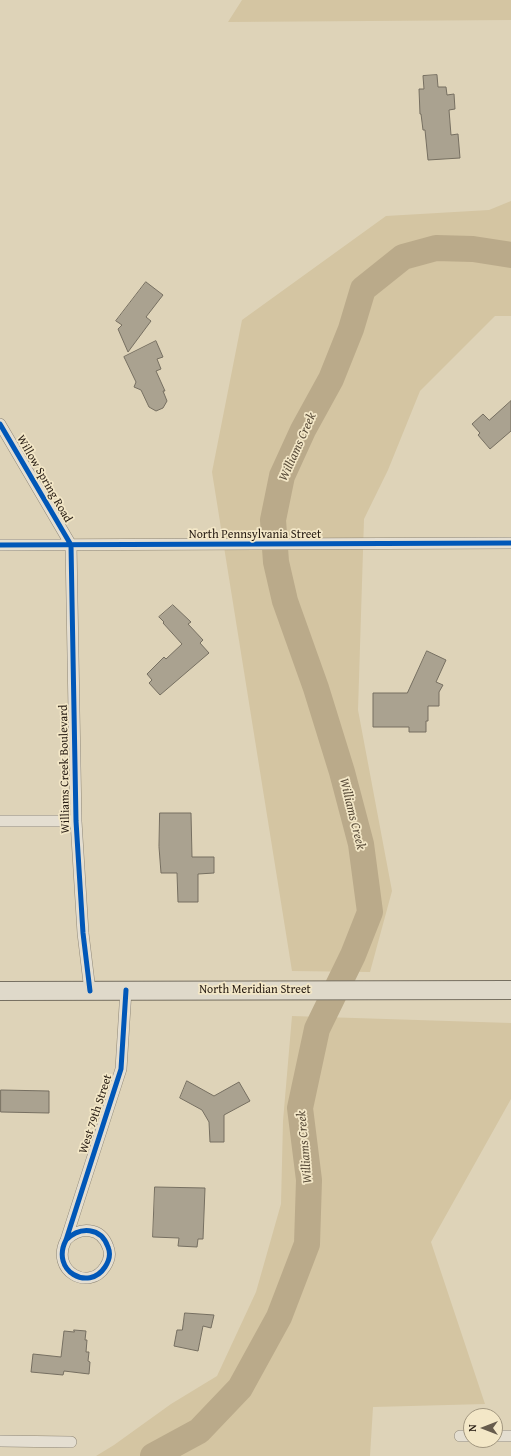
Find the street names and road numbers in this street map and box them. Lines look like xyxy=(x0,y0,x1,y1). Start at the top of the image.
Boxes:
street label: Willow Spring Road xyxy=(13,433,75,525)
street label: North Pennsylvania Street xyxy=(189,528,321,542)
street label: Williams Creek Boulevard xyxy=(57,704,73,834)
street label: North Meridian Street xyxy=(199,983,311,997)
street label: West 79th Street xyxy=(76,1073,116,1155)

